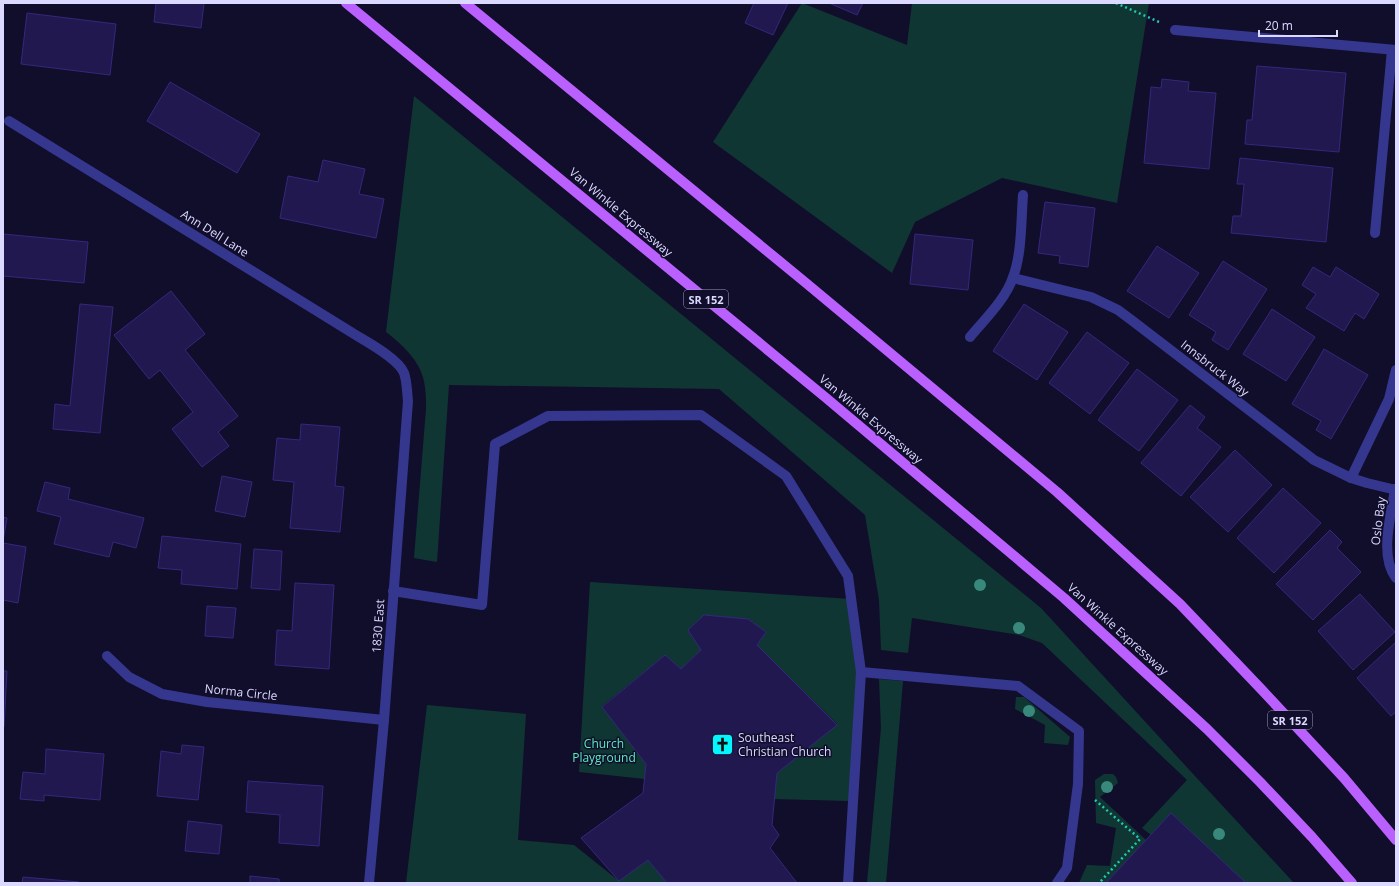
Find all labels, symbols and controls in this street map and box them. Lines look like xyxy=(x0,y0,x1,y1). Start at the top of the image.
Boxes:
scale bar xyxy=(1259,12,1337,38)
text: 20 m xyxy=(1265,17,1293,34)
street label: Van Winkle Expressway xyxy=(566,164,677,261)
street label: Ann Dell Lane xyxy=(178,205,252,261)
road number: SR 152 xyxy=(684,290,728,308)
street label: Innsbruck Way xyxy=(1177,336,1253,401)
street label: Van Winkle Expressway xyxy=(816,371,927,468)
street label: Oslo Bay xyxy=(1367,495,1390,546)
street label: Van Winkle Expressway xyxy=(1064,579,1173,680)
street label: 1830 East xyxy=(368,599,388,653)
street label: Norma Circle xyxy=(204,680,278,704)
road number: SR 152 xyxy=(1268,711,1312,729)
place label: Southeast Christian Church xyxy=(738,729,831,760)
church icon: Southeast Christian Church xyxy=(709,731,735,757)
park label: Church Playground xyxy=(572,735,636,766)

